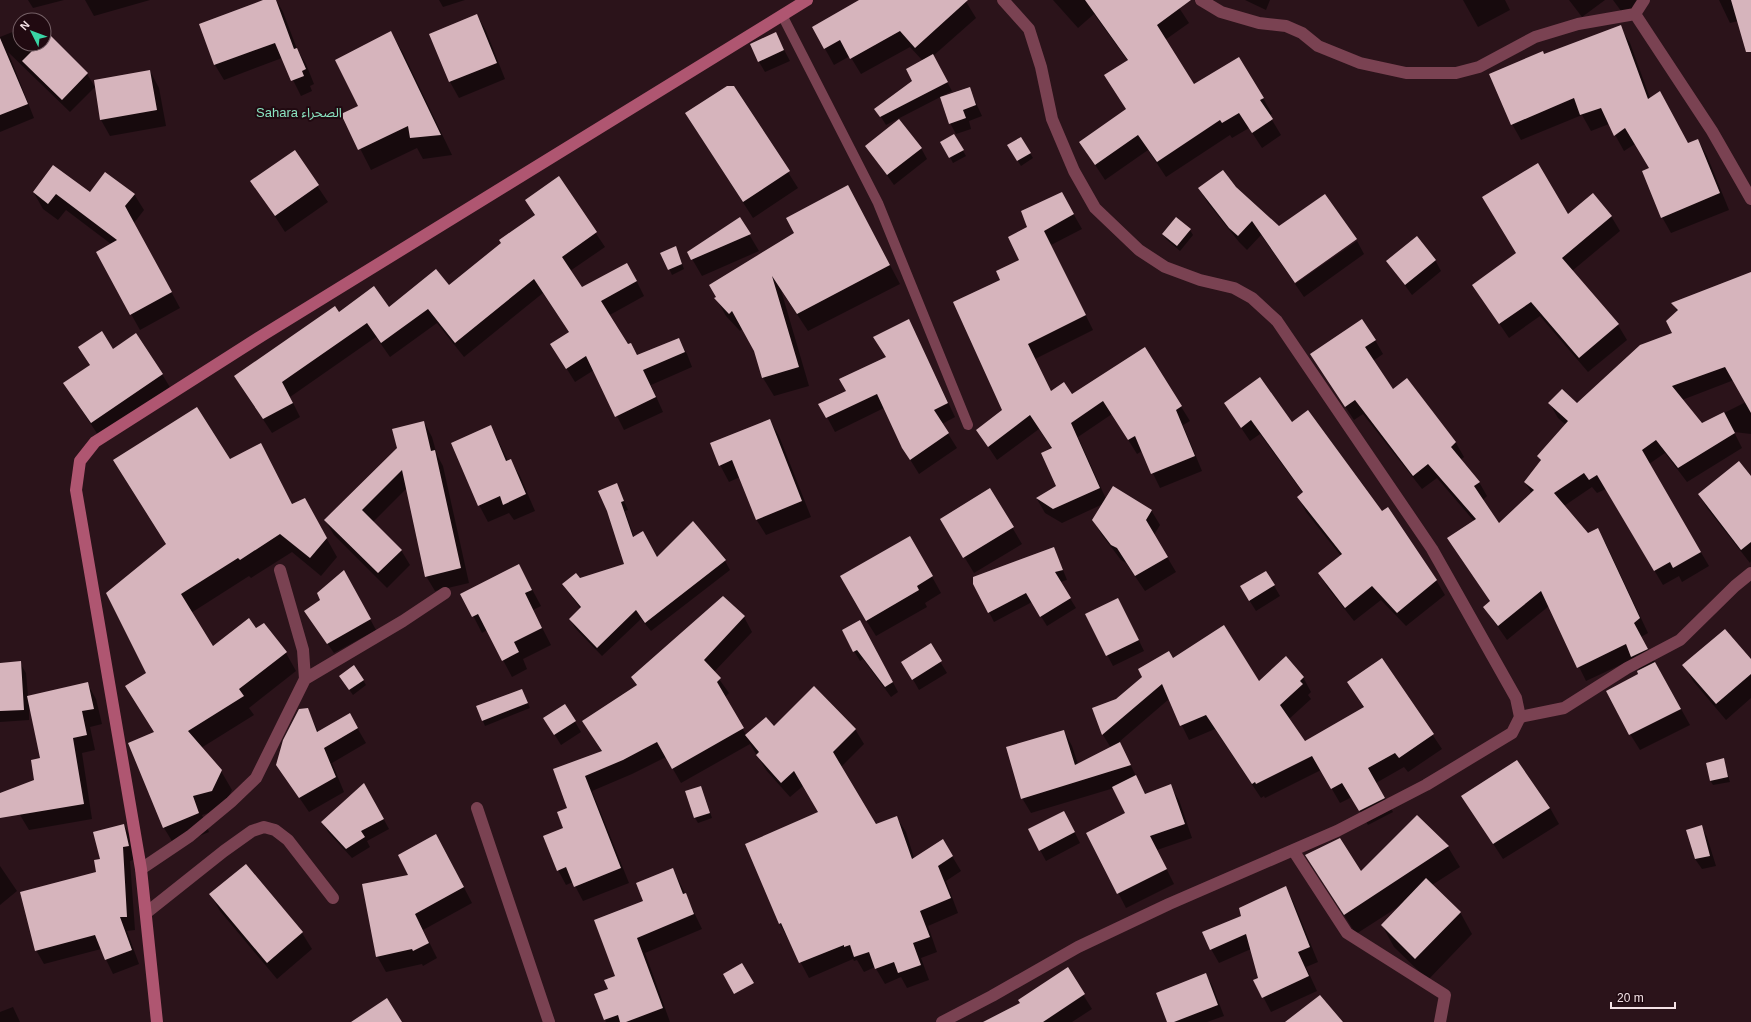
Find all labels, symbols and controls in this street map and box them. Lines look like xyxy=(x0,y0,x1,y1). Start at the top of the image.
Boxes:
north arrow xyxy=(12,12,52,52)
text: N xyxy=(17,18,32,32)
district label: Sahara الصحراء xyxy=(256,105,342,120)
scale bar xyxy=(1611,984,1675,1010)
text: 20 m xyxy=(1617,991,1644,1005)

